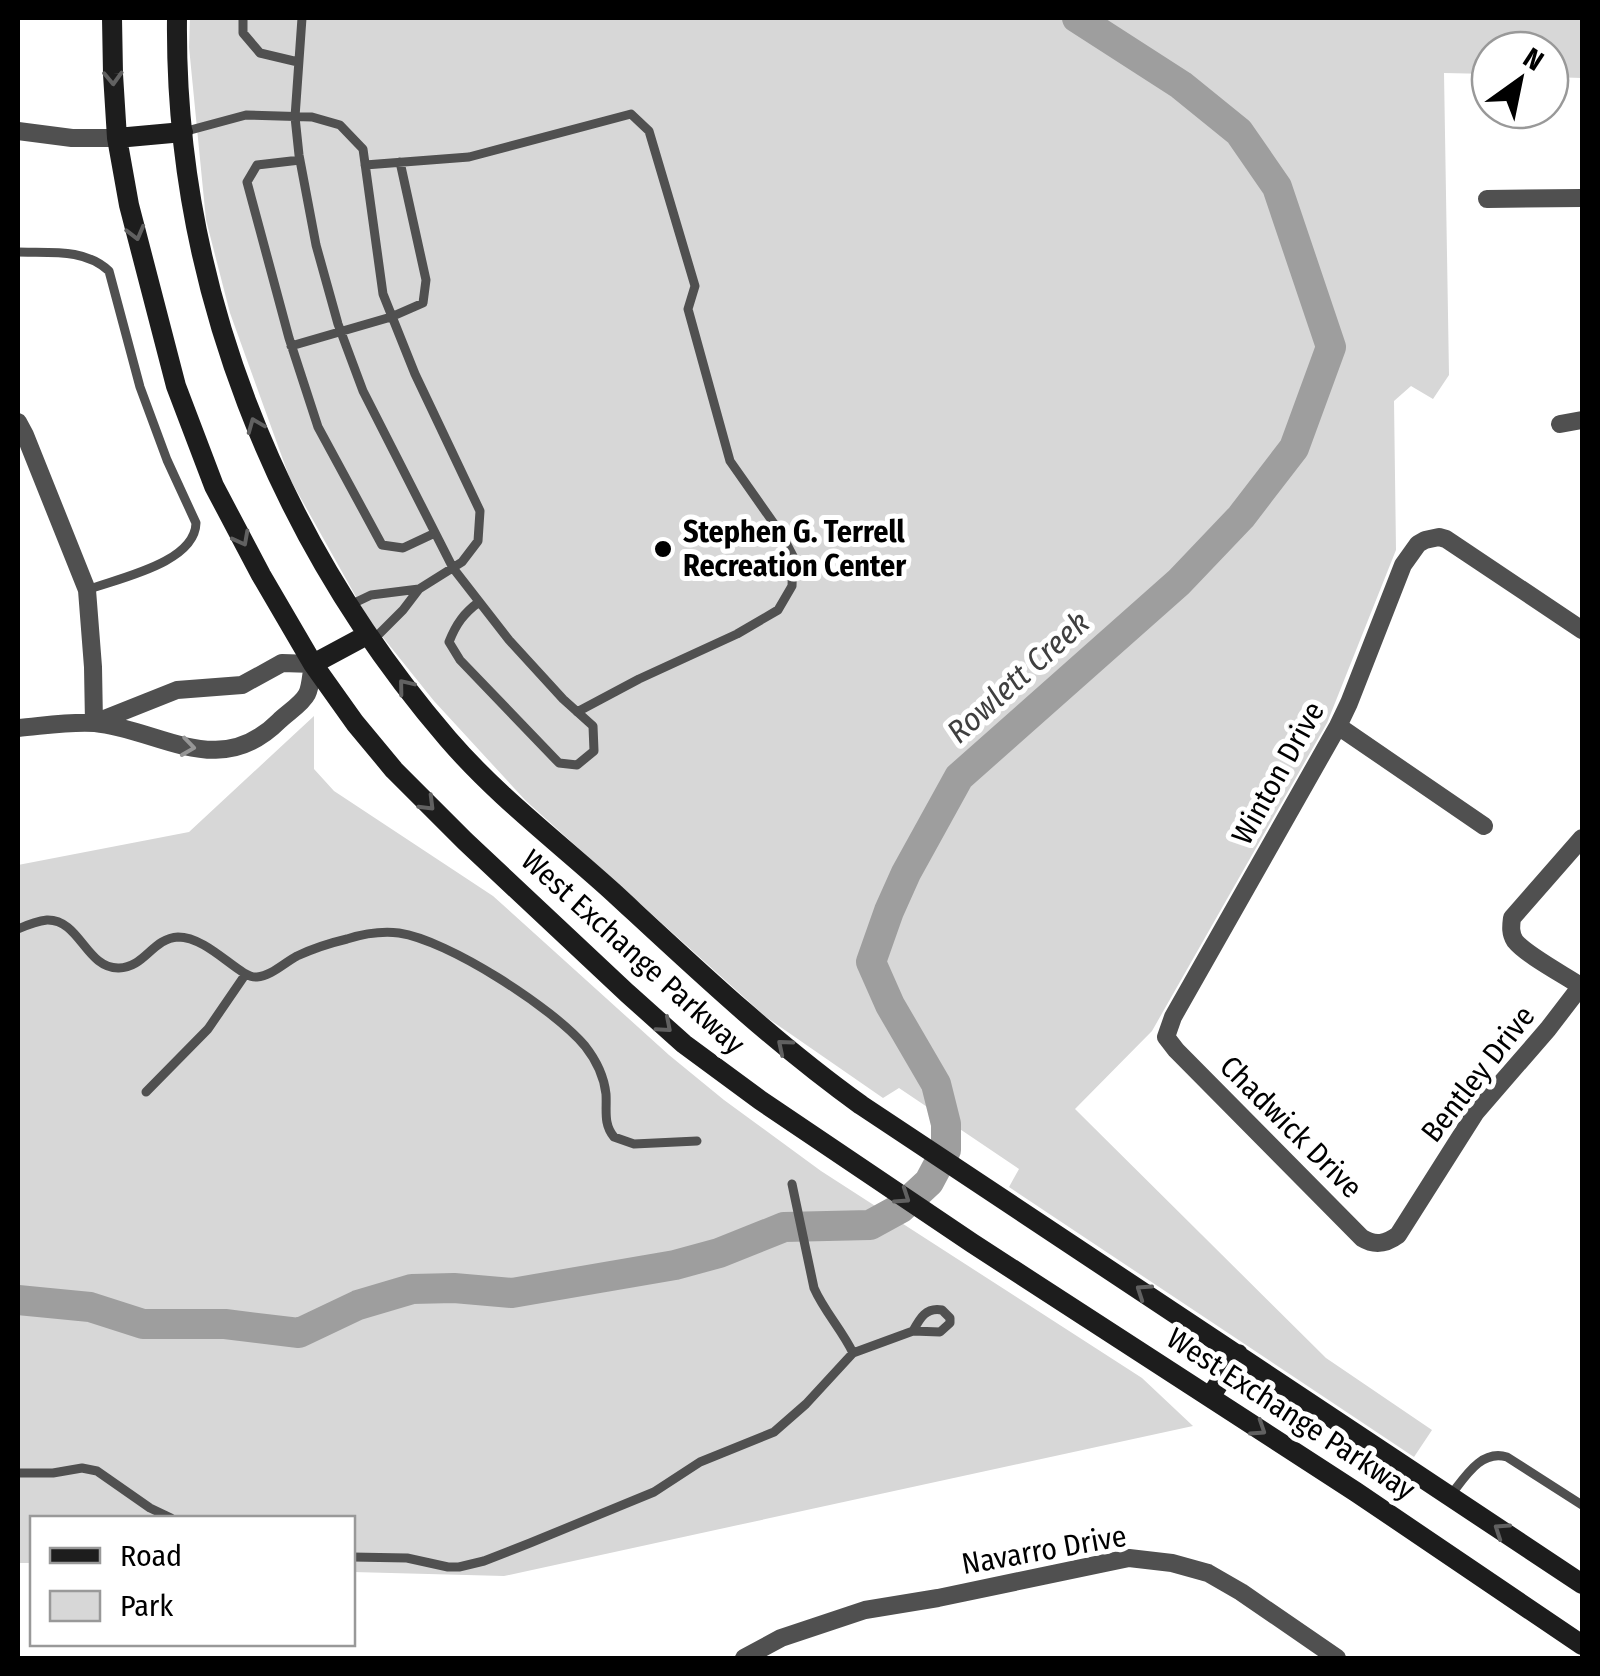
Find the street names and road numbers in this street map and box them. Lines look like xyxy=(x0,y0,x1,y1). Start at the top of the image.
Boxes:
street label: Winton Drive xyxy=(1224,695,1332,851)
street label: West Exchange Parkway xyxy=(514,842,753,1062)
street label: Bentley Drive xyxy=(1414,999,1542,1149)
street label: Chadwick Drive xyxy=(1212,1048,1370,1206)
street label: West Exchange Parkway xyxy=(1160,1320,1422,1508)
street label: Navarro Drive xyxy=(959,1518,1129,1582)

